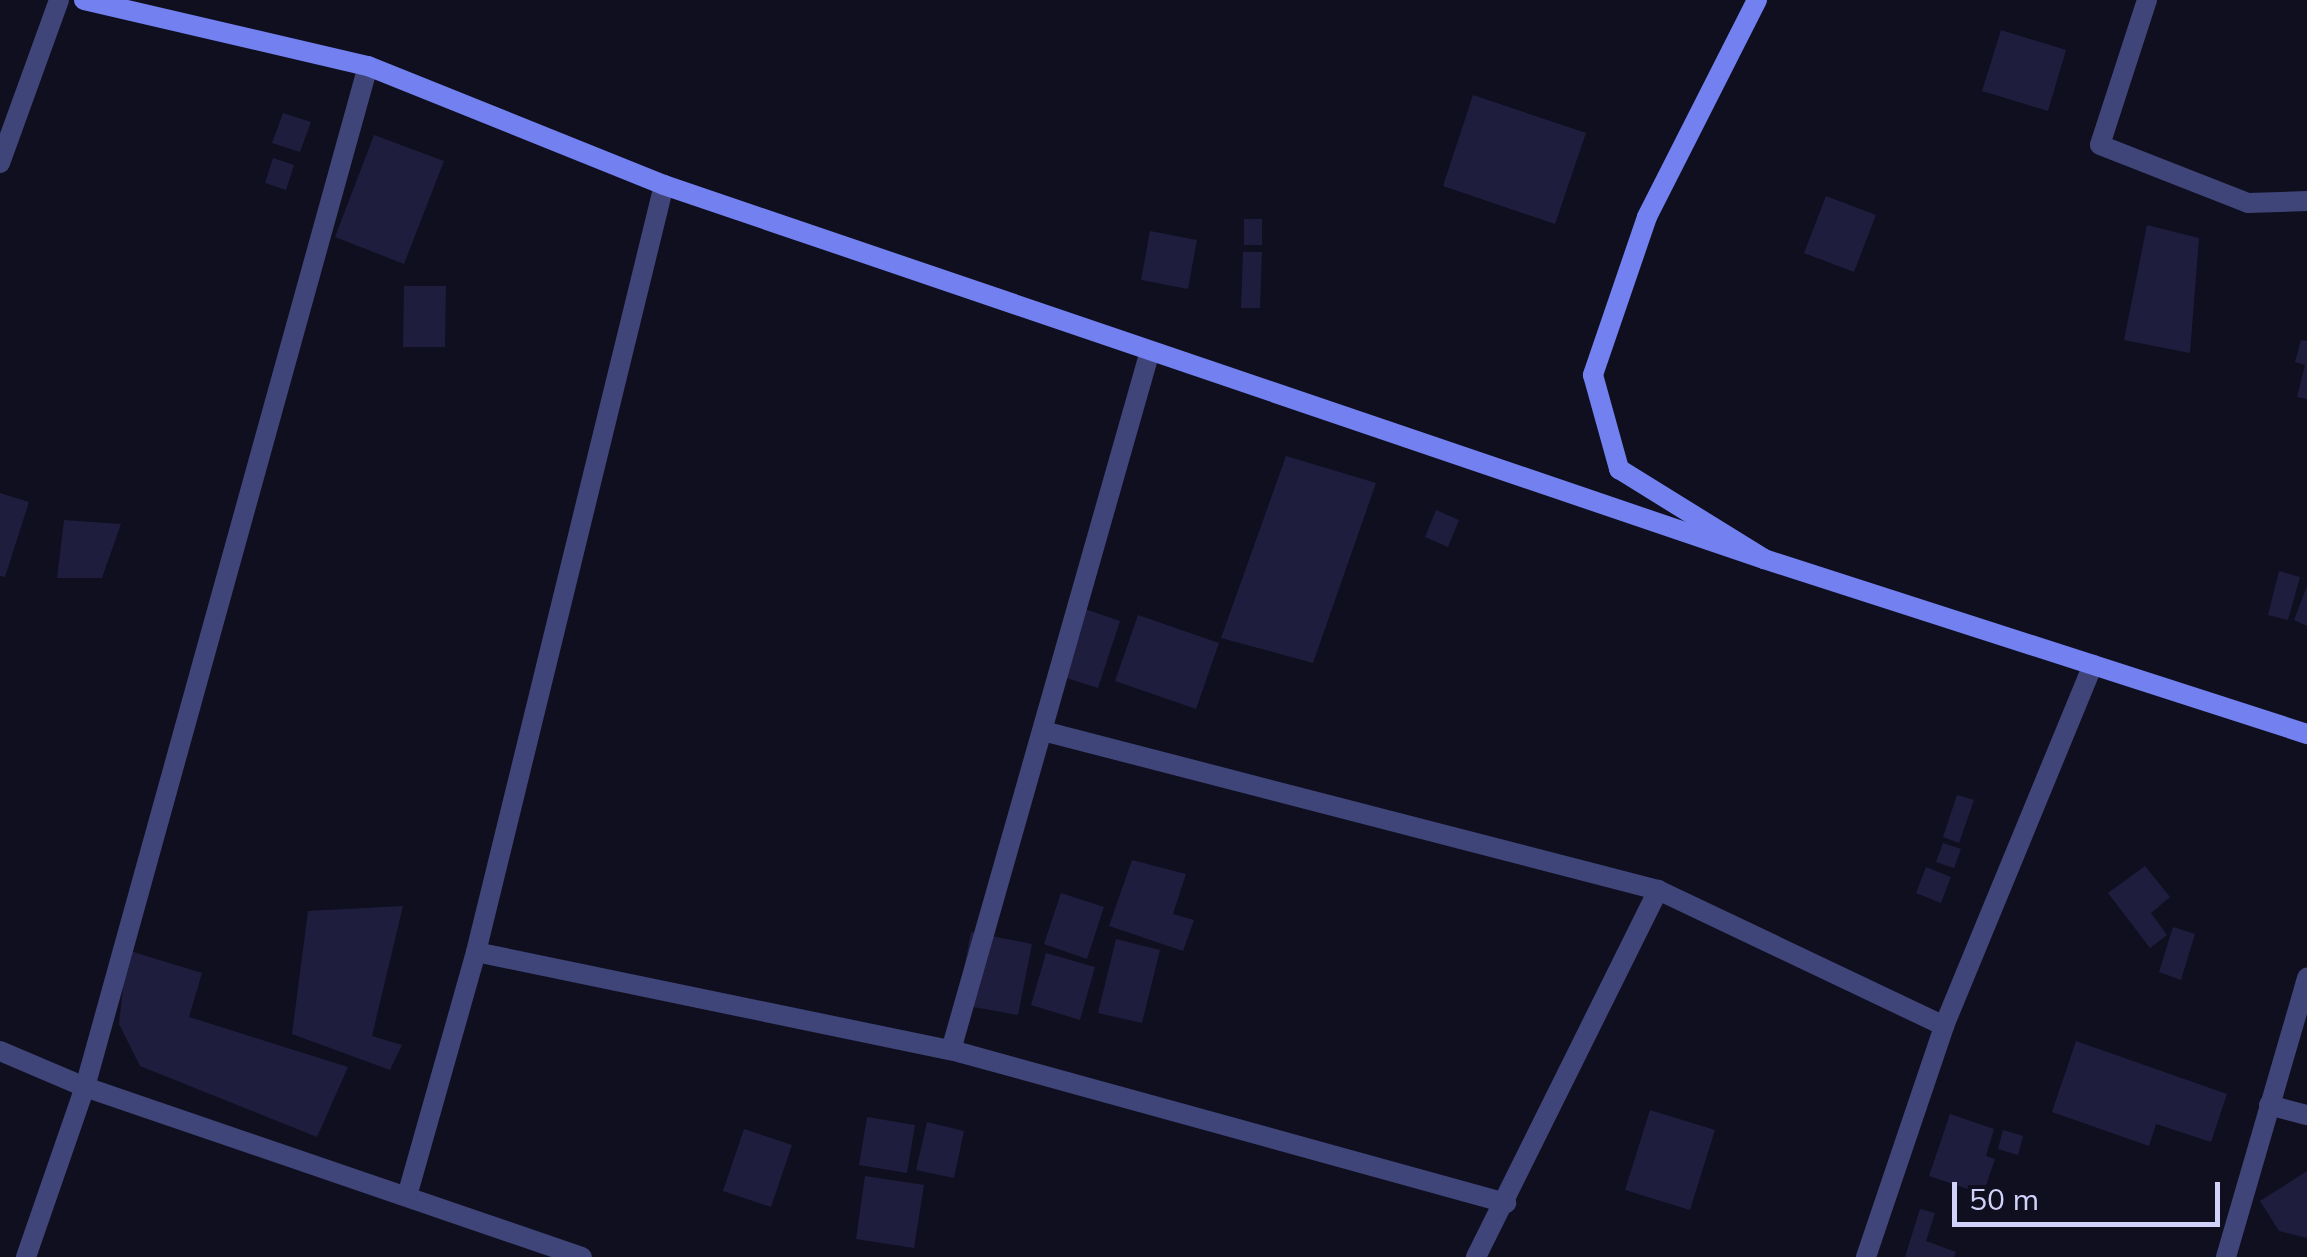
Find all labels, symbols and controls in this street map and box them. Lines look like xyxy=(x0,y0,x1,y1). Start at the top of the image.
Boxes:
scale bar xyxy=(1957,1162,2224,1224)
text: 50 m xyxy=(1969,1180,2039,1218)

